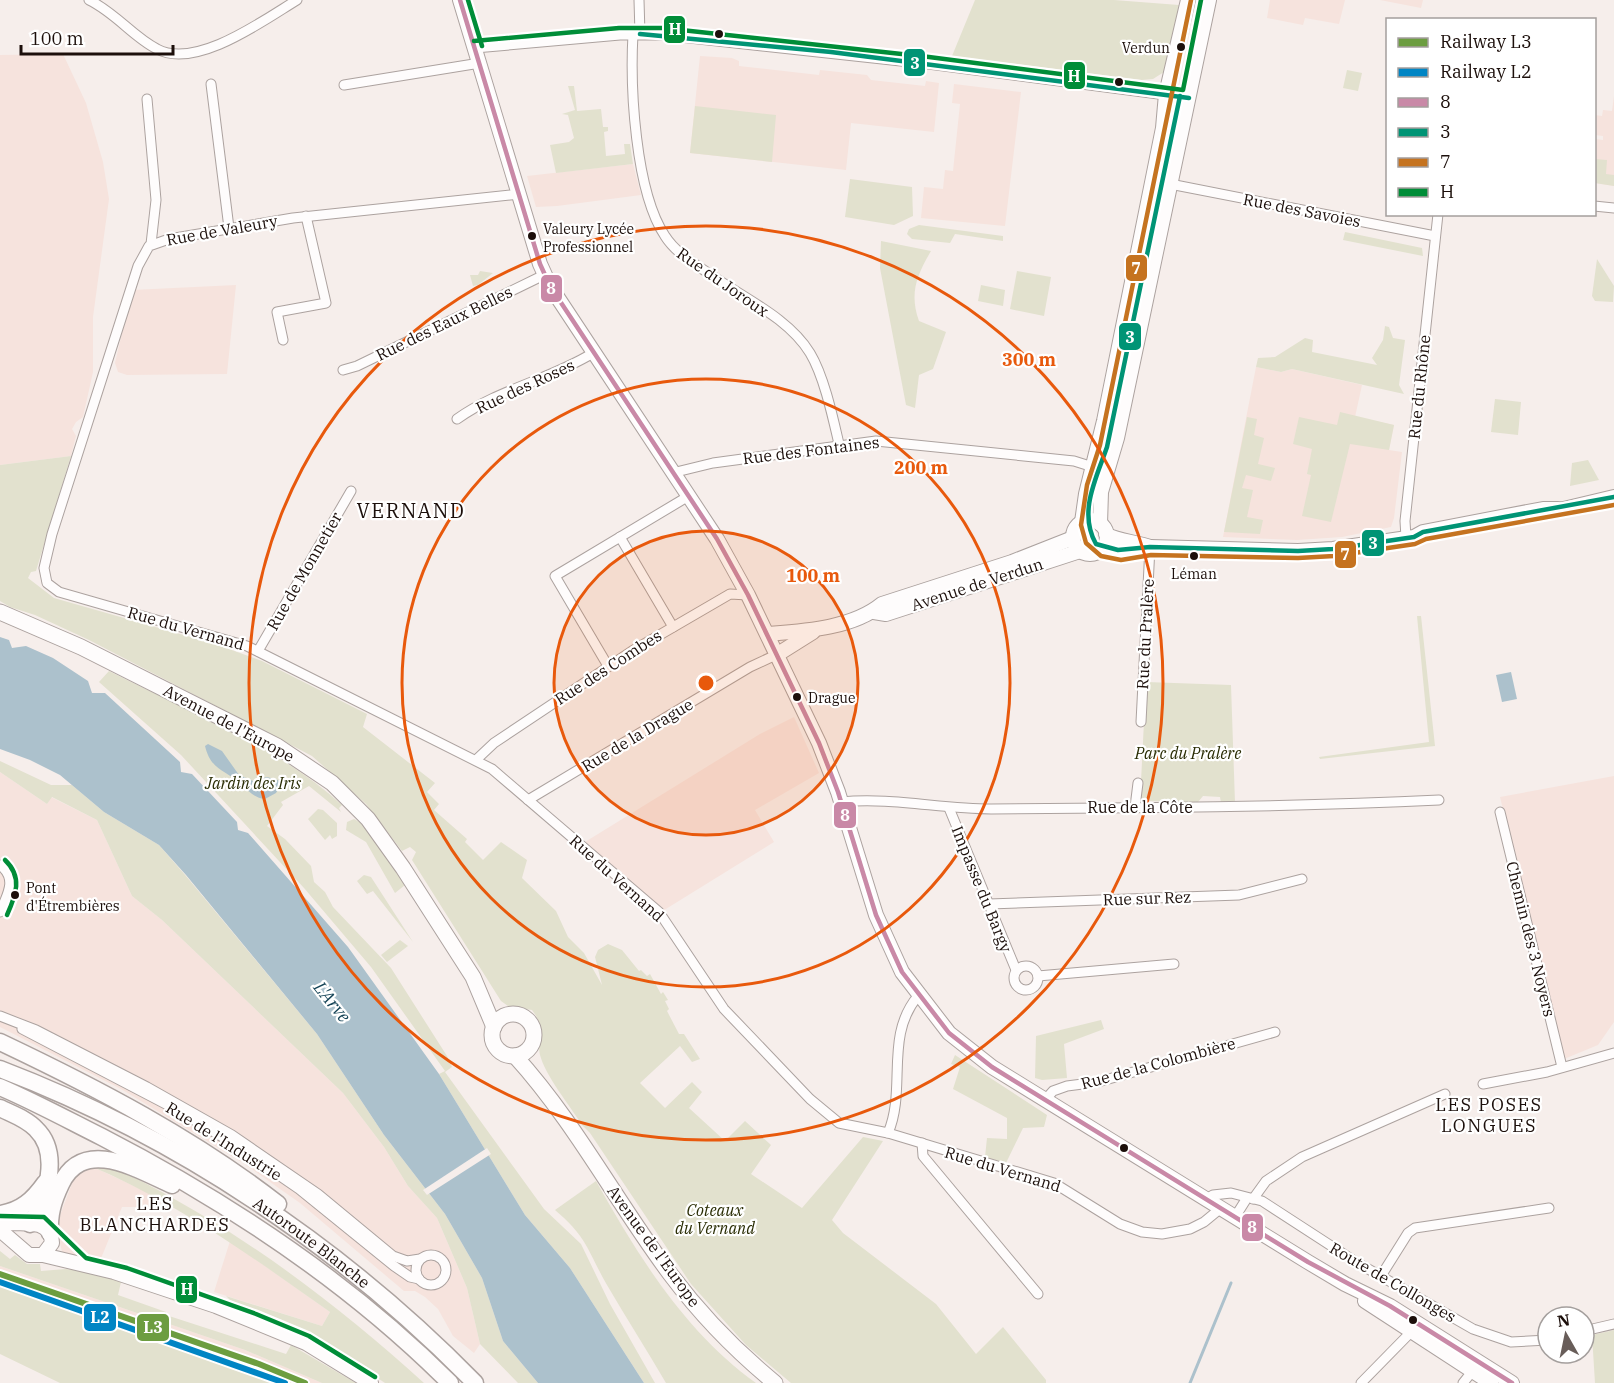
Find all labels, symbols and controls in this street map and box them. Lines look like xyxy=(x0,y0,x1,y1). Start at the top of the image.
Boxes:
line badge: H xyxy=(663,15,686,44)
scale bar xyxy=(21,18,172,56)
legend xyxy=(1386,18,1596,216)
text: H xyxy=(669,19,682,39)
text: 100 m xyxy=(30,27,84,50)
unlabelled marker xyxy=(713,28,725,40)
text: Railway L3 xyxy=(1440,30,1532,53)
place label: Verdun xyxy=(1122,39,1170,57)
marker: Verdun xyxy=(1175,41,1187,53)
line badge: 3 xyxy=(903,48,926,77)
text: 3 xyxy=(910,53,920,73)
text: Railway L2 xyxy=(1440,60,1532,83)
line badge: H xyxy=(1063,61,1086,90)
text: H xyxy=(1068,66,1081,86)
unlabelled marker xyxy=(1113,76,1125,88)
text: 8 xyxy=(1440,90,1451,113)
text: 3 xyxy=(1440,120,1451,143)
text: 7 xyxy=(1440,150,1451,173)
text: H xyxy=(1440,180,1454,203)
street label: Rue des Savoies xyxy=(1241,189,1363,231)
street label: Rue de Valeury xyxy=(165,210,280,250)
place label: Valeury Lycée Professionnel xyxy=(543,220,634,256)
marker: Valeury Lycée Professionnel xyxy=(526,230,538,242)
street label: Rue du Joroux xyxy=(673,243,773,321)
line badge: 7 xyxy=(1125,254,1148,282)
text: 7 xyxy=(1131,258,1141,278)
line badge: 8 xyxy=(540,274,563,303)
text: 8 xyxy=(546,278,556,298)
street label: Rue des Eaux Belles xyxy=(372,281,516,365)
line badge: 3 xyxy=(1118,322,1142,351)
text: 3 xyxy=(1125,327,1135,347)
street label: Rue du Rhône xyxy=(1404,334,1434,440)
text: 300 m xyxy=(1002,348,1057,371)
street label: Rue des Roses xyxy=(473,354,577,418)
street label: Rue des Fontaines xyxy=(742,432,880,468)
text: 200 m xyxy=(894,456,949,479)
district label: VERNAND xyxy=(357,497,465,524)
street label: Rue de Monnetier xyxy=(262,508,346,634)
line badge: 3 xyxy=(1361,529,1385,557)
text: 3 xyxy=(1368,533,1378,553)
line badge: 7 xyxy=(1334,540,1357,569)
text: 7 xyxy=(1340,544,1350,564)
marker: Léman xyxy=(1188,550,1200,562)
street label: Avenue de Verdun xyxy=(909,553,1045,615)
text: 100 m xyxy=(786,564,841,587)
place label: Léman xyxy=(1171,565,1217,583)
street label: Rue du Pralère xyxy=(1132,578,1158,690)
street label: Rue du Vernand xyxy=(125,602,247,654)
street label: Rue des Combes xyxy=(551,625,665,709)
centre of rings xyxy=(696,673,716,693)
street label: Avenue de l'Europe xyxy=(160,680,298,766)
place label: Drague xyxy=(808,689,855,707)
marker: Drague xyxy=(791,691,803,703)
street label: Rue de la Drague xyxy=(578,694,696,776)
park label: Parc du Pralère xyxy=(1134,743,1241,763)
park label: Jardin des Iris xyxy=(204,773,301,793)
street label: Rue de la Côte xyxy=(1087,797,1193,817)
line badge: 8 xyxy=(833,801,857,829)
text: 8 xyxy=(840,805,850,825)
street label: Impasse du Bargy xyxy=(948,823,1017,956)
street label: Rue du Vernand xyxy=(566,830,669,926)
street label: Chemin des 3 Noyers xyxy=(1502,859,1560,1019)
place label: Pont d'Étrembières xyxy=(26,879,120,915)
street label: Rue sur Rez xyxy=(1102,886,1192,910)
marker: Pont d'Étrembières xyxy=(9,889,21,901)
water label: L'Arve xyxy=(308,976,356,1027)
street label: Rue de la Colombière xyxy=(1078,1033,1238,1093)
district label: LES POSES LONGUES xyxy=(1435,1093,1543,1137)
street label: Rue de l'Industrie xyxy=(162,1097,286,1185)
street label: Rue du Vernand xyxy=(942,1142,1064,1196)
unlabelled marker xyxy=(1118,1142,1130,1154)
street label: Avenue de l'Europe xyxy=(603,1181,705,1311)
district label: LES BLANCHARDES xyxy=(80,1192,230,1236)
street label: Autoroute Blanche xyxy=(249,1193,374,1292)
park label: Coteaux du Vernand xyxy=(675,1200,755,1238)
line badge: 8 xyxy=(1241,1213,1264,1242)
text: 8 xyxy=(1247,1217,1257,1237)
street label: Route de Collonges xyxy=(1326,1238,1460,1326)
line badge: H xyxy=(175,1275,198,1304)
text: H xyxy=(181,1279,194,1299)
line badge: L2 xyxy=(83,1303,117,1332)
north arrow xyxy=(1536,1305,1596,1365)
text: L2 xyxy=(90,1307,110,1327)
text: N xyxy=(1556,1309,1571,1331)
line badge: L3 xyxy=(136,1313,170,1342)
unlabelled marker xyxy=(1407,1314,1419,1326)
text: L3 xyxy=(143,1317,163,1337)

